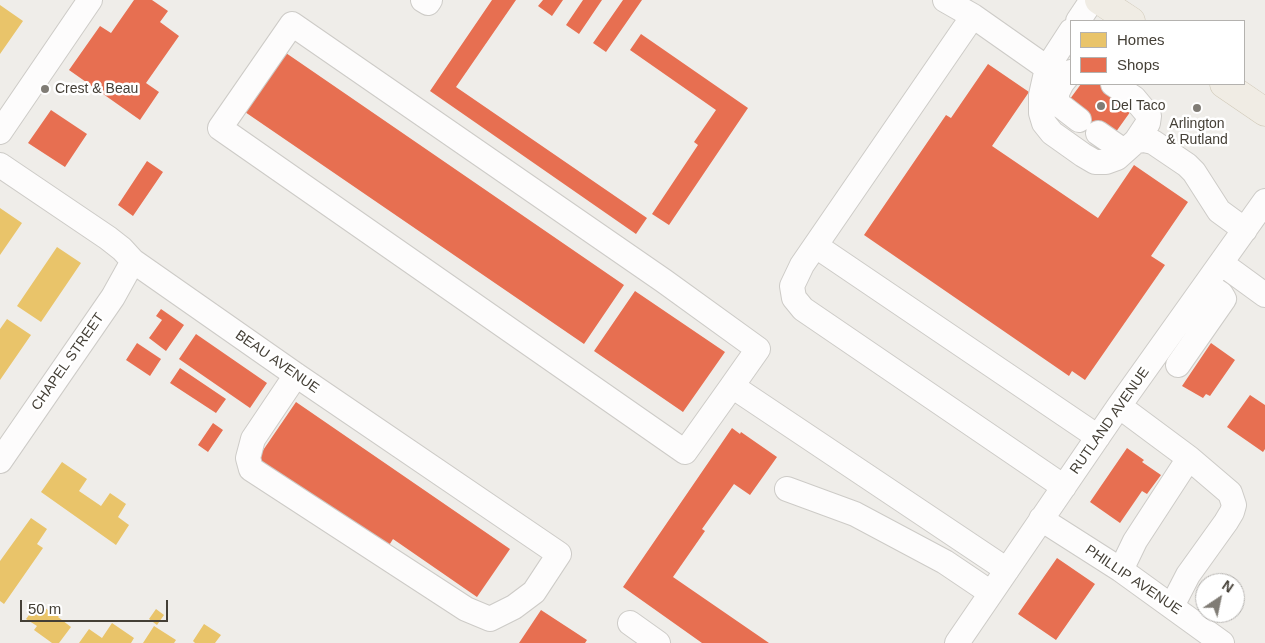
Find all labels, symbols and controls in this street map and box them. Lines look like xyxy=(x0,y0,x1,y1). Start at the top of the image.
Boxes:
legend xyxy=(1070,20,1245,85)
text: Homes xyxy=(1117,31,1165,48)
text: Shops xyxy=(1117,56,1160,73)
place label: Crest & Beau xyxy=(55,81,138,97)
marker: Crest & Beau xyxy=(39,83,51,95)
place label: Del Taco xyxy=(1111,98,1165,114)
marker: Del Taco xyxy=(1095,100,1107,112)
marker: Arlington & Rutland xyxy=(1191,102,1203,114)
place label: Arlington & Rutland xyxy=(1166,116,1228,148)
street label: CHAPEL STREET xyxy=(28,310,108,414)
street label: BEAU AVENUE xyxy=(232,327,322,397)
street label: RUTLAND AVENUE xyxy=(1067,364,1153,478)
street label: PHILLIP AVENUE xyxy=(1082,542,1184,618)
north arrow xyxy=(1195,573,1245,623)
text: N xyxy=(1219,577,1236,596)
scale bar xyxy=(22,590,170,622)
text: 50 m xyxy=(28,600,61,617)

